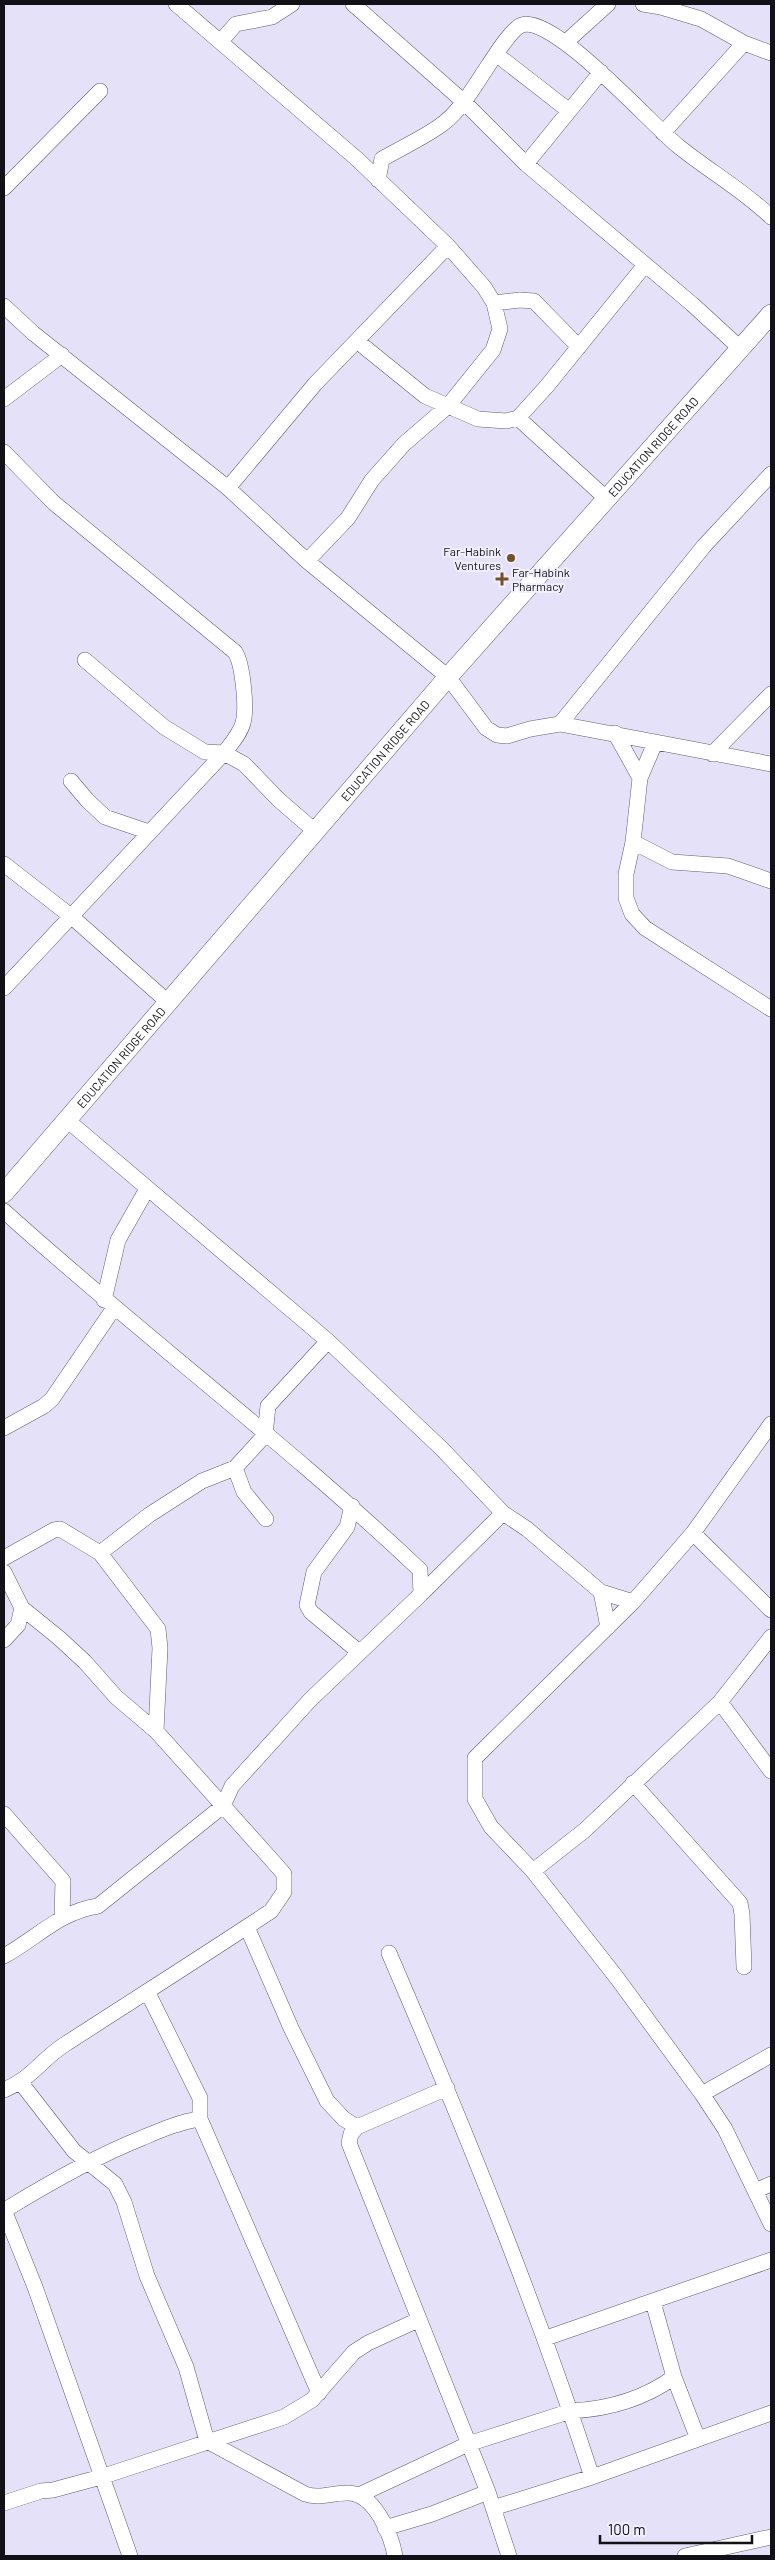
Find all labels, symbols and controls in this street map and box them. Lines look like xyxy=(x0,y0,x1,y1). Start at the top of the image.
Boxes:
street label: EDUCATION RIDGE ROAD xyxy=(605,394,701,499)
place label: Far-Habink Ventures xyxy=(443,544,501,572)
marker: Far-Habink Ventures xyxy=(505,552,517,564)
place label: Far-Habink Pharmacy xyxy=(512,565,570,593)
marker: Far-Habink Pharmacy xyxy=(496,573,508,585)
street label: EDUCATION RIDGE ROAD xyxy=(338,697,432,804)
street label: EDUCATION RIDGE ROAD xyxy=(74,1004,168,1111)
scale bar xyxy=(600,2512,752,2544)
text: 100 m xyxy=(608,2520,646,2538)

